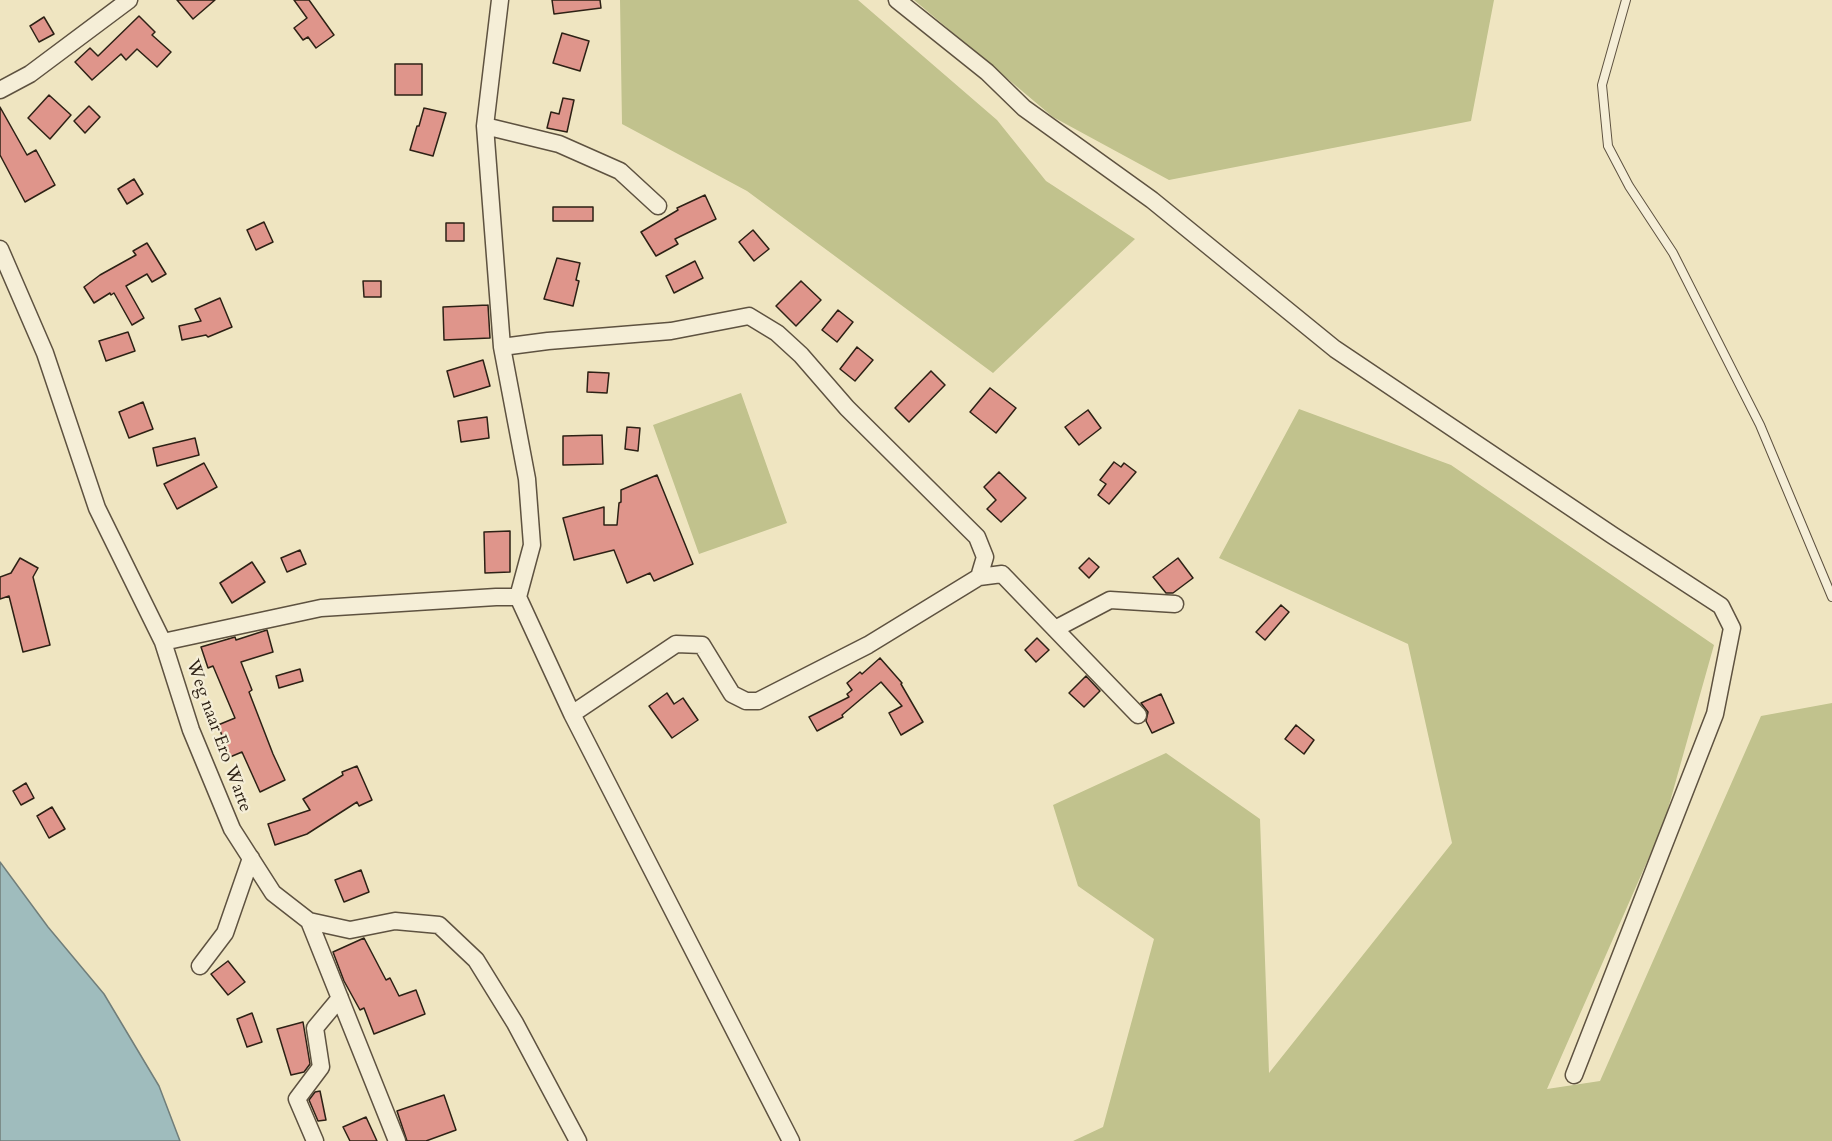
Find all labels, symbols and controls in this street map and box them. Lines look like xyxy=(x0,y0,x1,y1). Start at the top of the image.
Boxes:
street label: Weg naar Ero Warte xyxy=(180,657,256,815)

